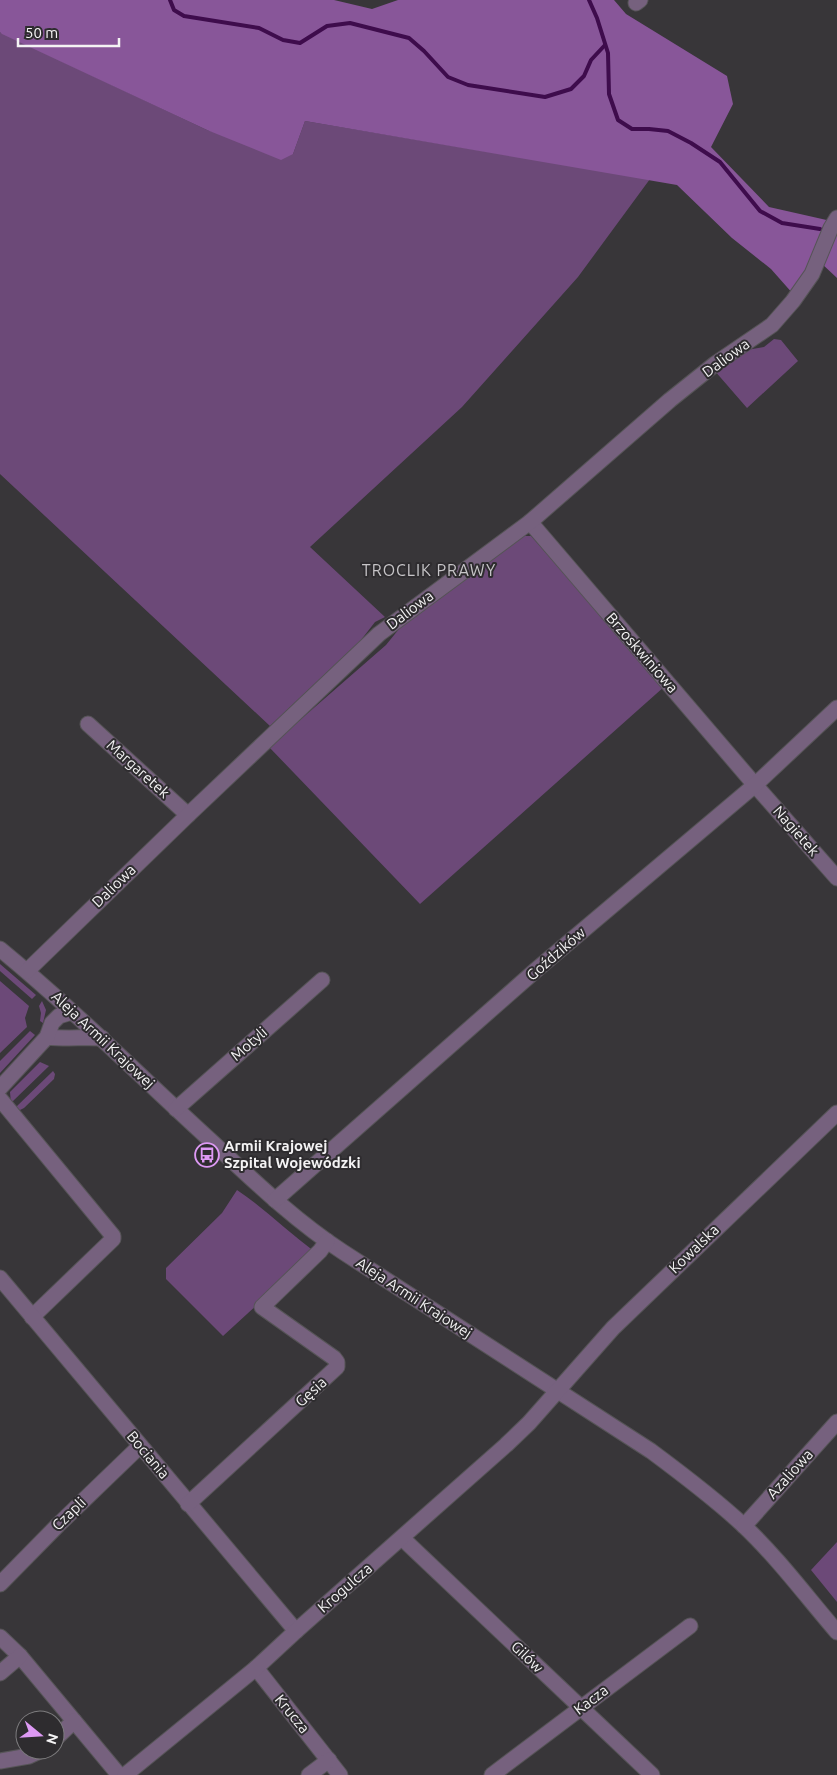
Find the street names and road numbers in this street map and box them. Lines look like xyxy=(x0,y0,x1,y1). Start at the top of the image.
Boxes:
street label: Daliowa xyxy=(699,335,753,380)
street label: Daliowa xyxy=(383,587,436,633)
street label: Brzoskwiniowa xyxy=(603,609,682,696)
street label: Margaretek xyxy=(104,736,173,801)
street label: Nagietek xyxy=(770,802,823,859)
street label: Daliowa xyxy=(88,861,139,911)
street label: Goździków xyxy=(523,923,589,984)
street label: Aleja Armii Krajowej xyxy=(48,988,158,1092)
street label: Motyli xyxy=(227,1023,270,1064)
street label: Kowalska xyxy=(665,1221,722,1277)
street label: Aleja Armii Krajowej xyxy=(353,1254,475,1341)
street label: Gęsia xyxy=(292,1373,330,1410)
street label: Bociania xyxy=(124,1428,173,1482)
street label: Azaliowa xyxy=(763,1446,816,1502)
street label: Czapli xyxy=(48,1494,89,1534)
street label: Krogulcza xyxy=(314,1559,375,1616)
street label: Gilów xyxy=(508,1637,547,1676)
street label: Kacza xyxy=(570,1681,611,1718)
street label: Krucza xyxy=(272,1691,313,1737)

